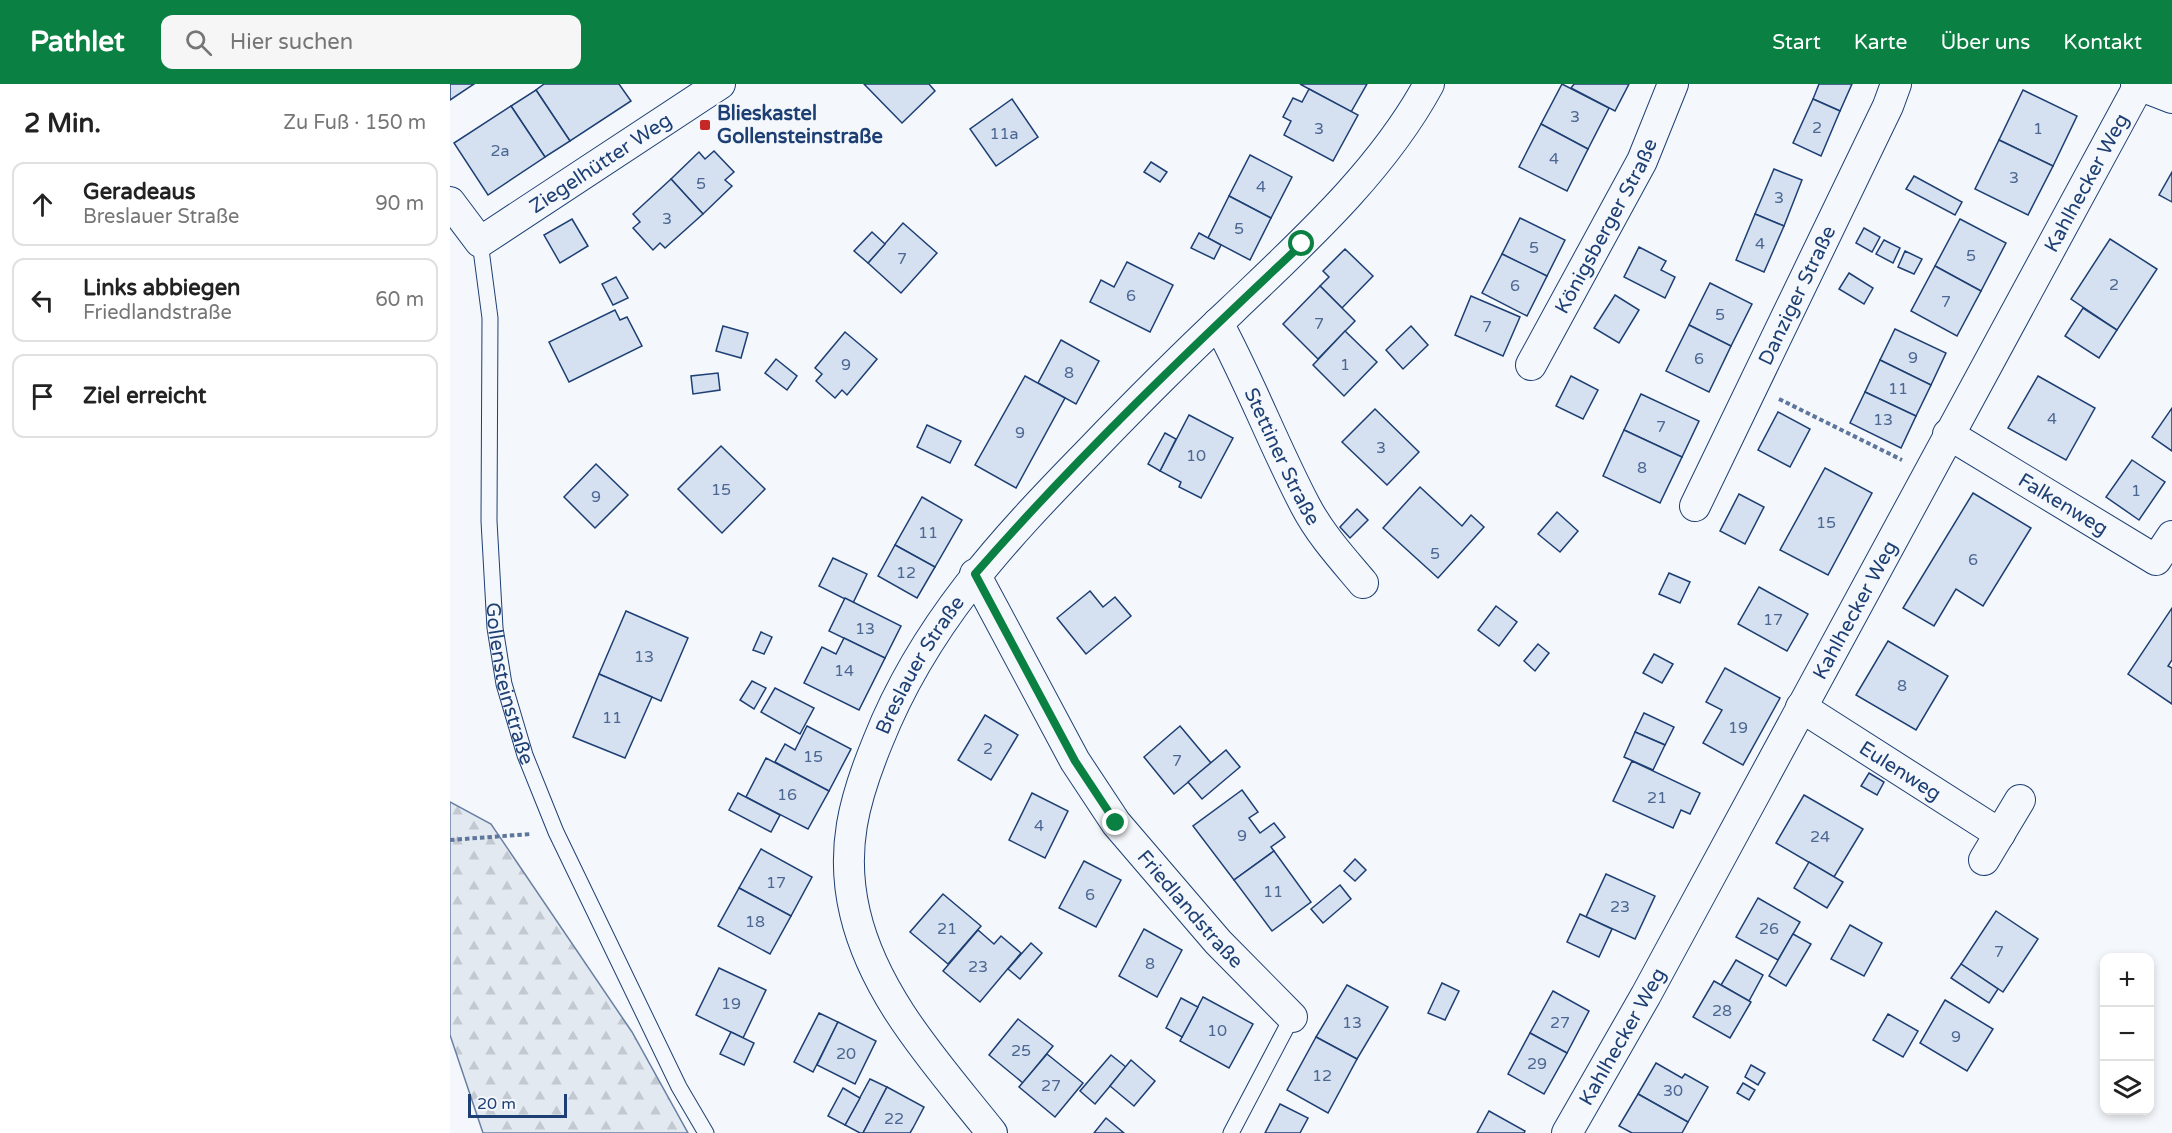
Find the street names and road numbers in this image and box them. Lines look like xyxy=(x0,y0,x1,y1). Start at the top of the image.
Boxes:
street label: Ziegelhütter Weg xyxy=(525,108,676,219)
street label: Kahlhecker Weg xyxy=(2040,110,2134,257)
street label: Königsberger Straße xyxy=(1550,135,1663,318)
street label: Danziger Straße xyxy=(1754,222,1841,369)
street label: Stettiner Straße xyxy=(1239,384,1325,530)
street label: Falkenweg xyxy=(2014,468,2112,541)
street label: Kahlhecker Weg xyxy=(1808,537,1903,684)
street label: Breslauer Straße xyxy=(871,591,970,738)
street label: Gollensteinstraße xyxy=(481,602,539,769)
street label: Eulenweg xyxy=(1854,736,1945,806)
street label: Friedlandstraße xyxy=(1132,846,1248,973)
street label: Kahlhecker Weg xyxy=(1574,964,1671,1110)

